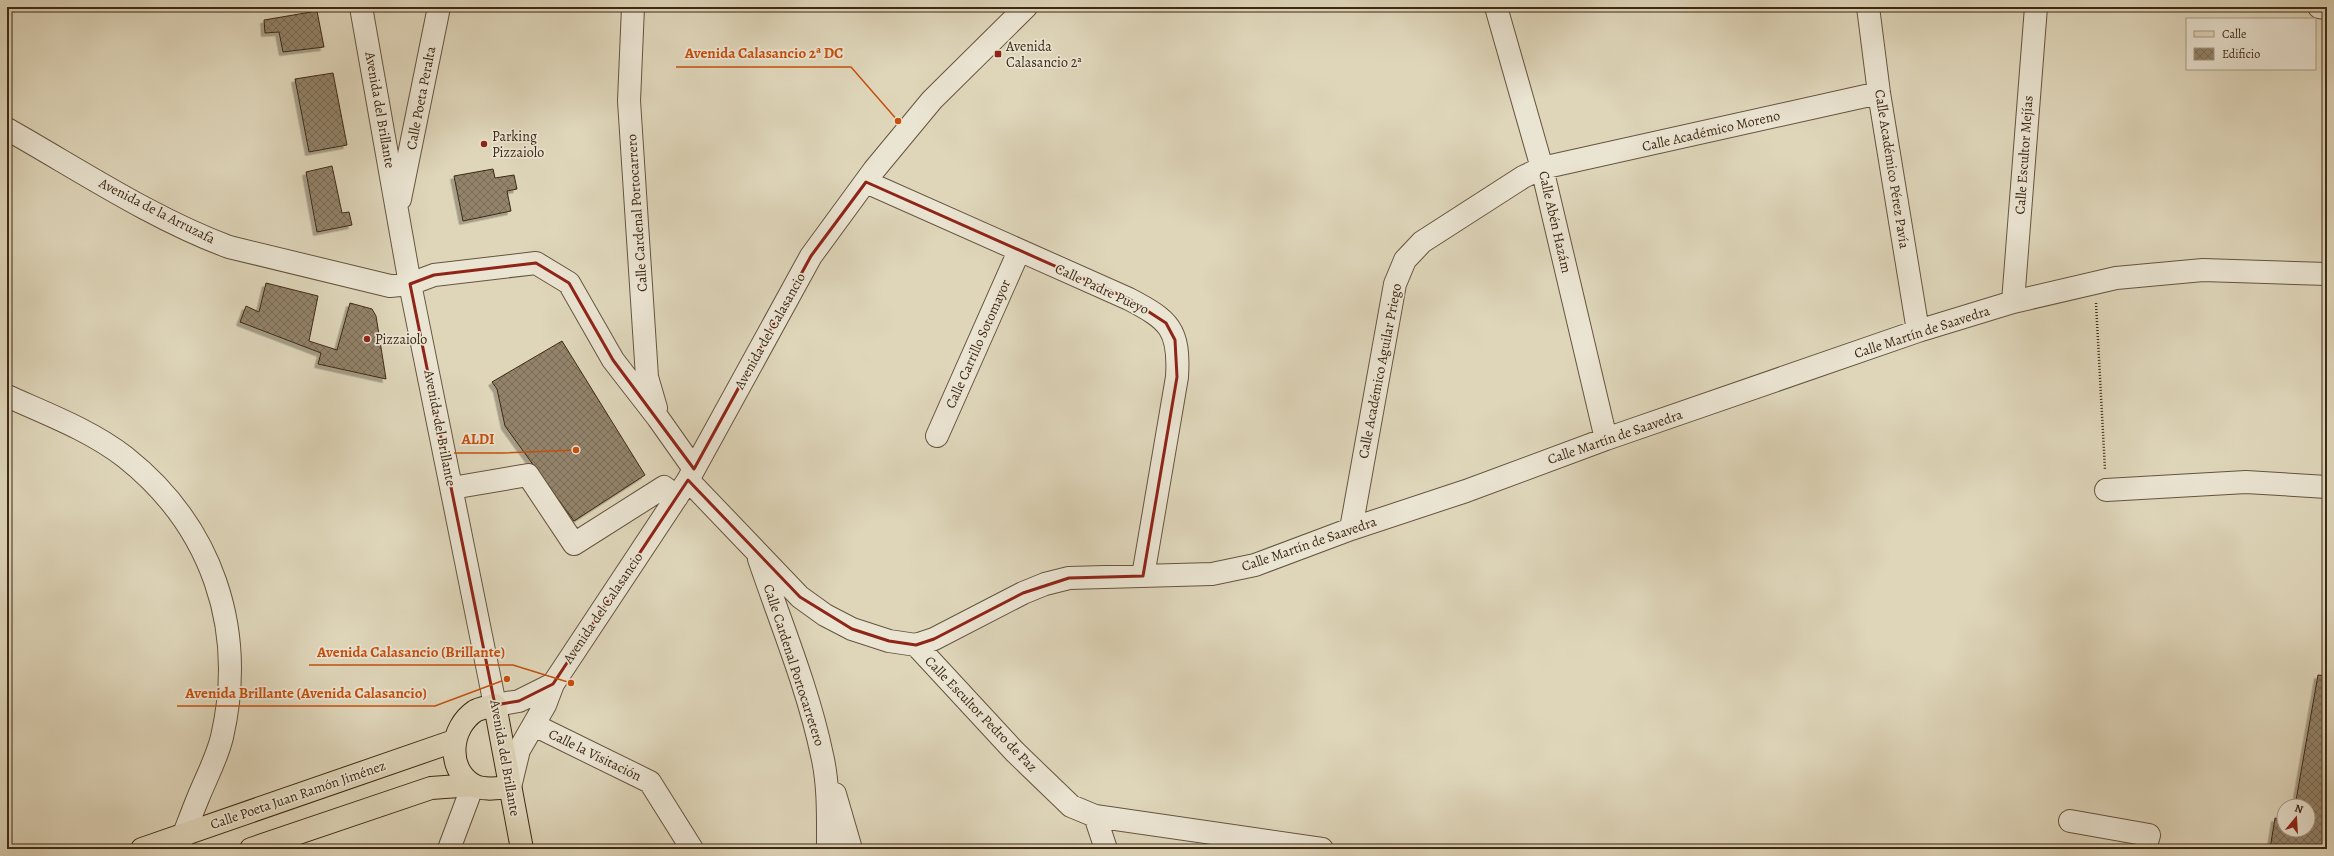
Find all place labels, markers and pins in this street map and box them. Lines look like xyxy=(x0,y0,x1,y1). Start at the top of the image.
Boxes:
place label: Avenida Calasancio 2ª xyxy=(1005,37,1082,72)
callout: Avenida Calasancio 2ª DC xyxy=(676,40,851,67)
marker: Avenida Calasancio 2ª xyxy=(993,49,1003,59)
place label: Parking Pizzaiolo xyxy=(492,127,544,162)
marker: Parking Pizzaiolo xyxy=(479,139,489,149)
place label: Pizzaiolo xyxy=(375,330,427,349)
marker: Pizzaiolo xyxy=(362,334,372,344)
callout: ALDI xyxy=(454,426,503,453)
callout: Avenida Calasancio (Brillante) xyxy=(309,638,513,665)
callout: Avenida Brillante (Avenida Calasancio) xyxy=(177,679,435,706)

